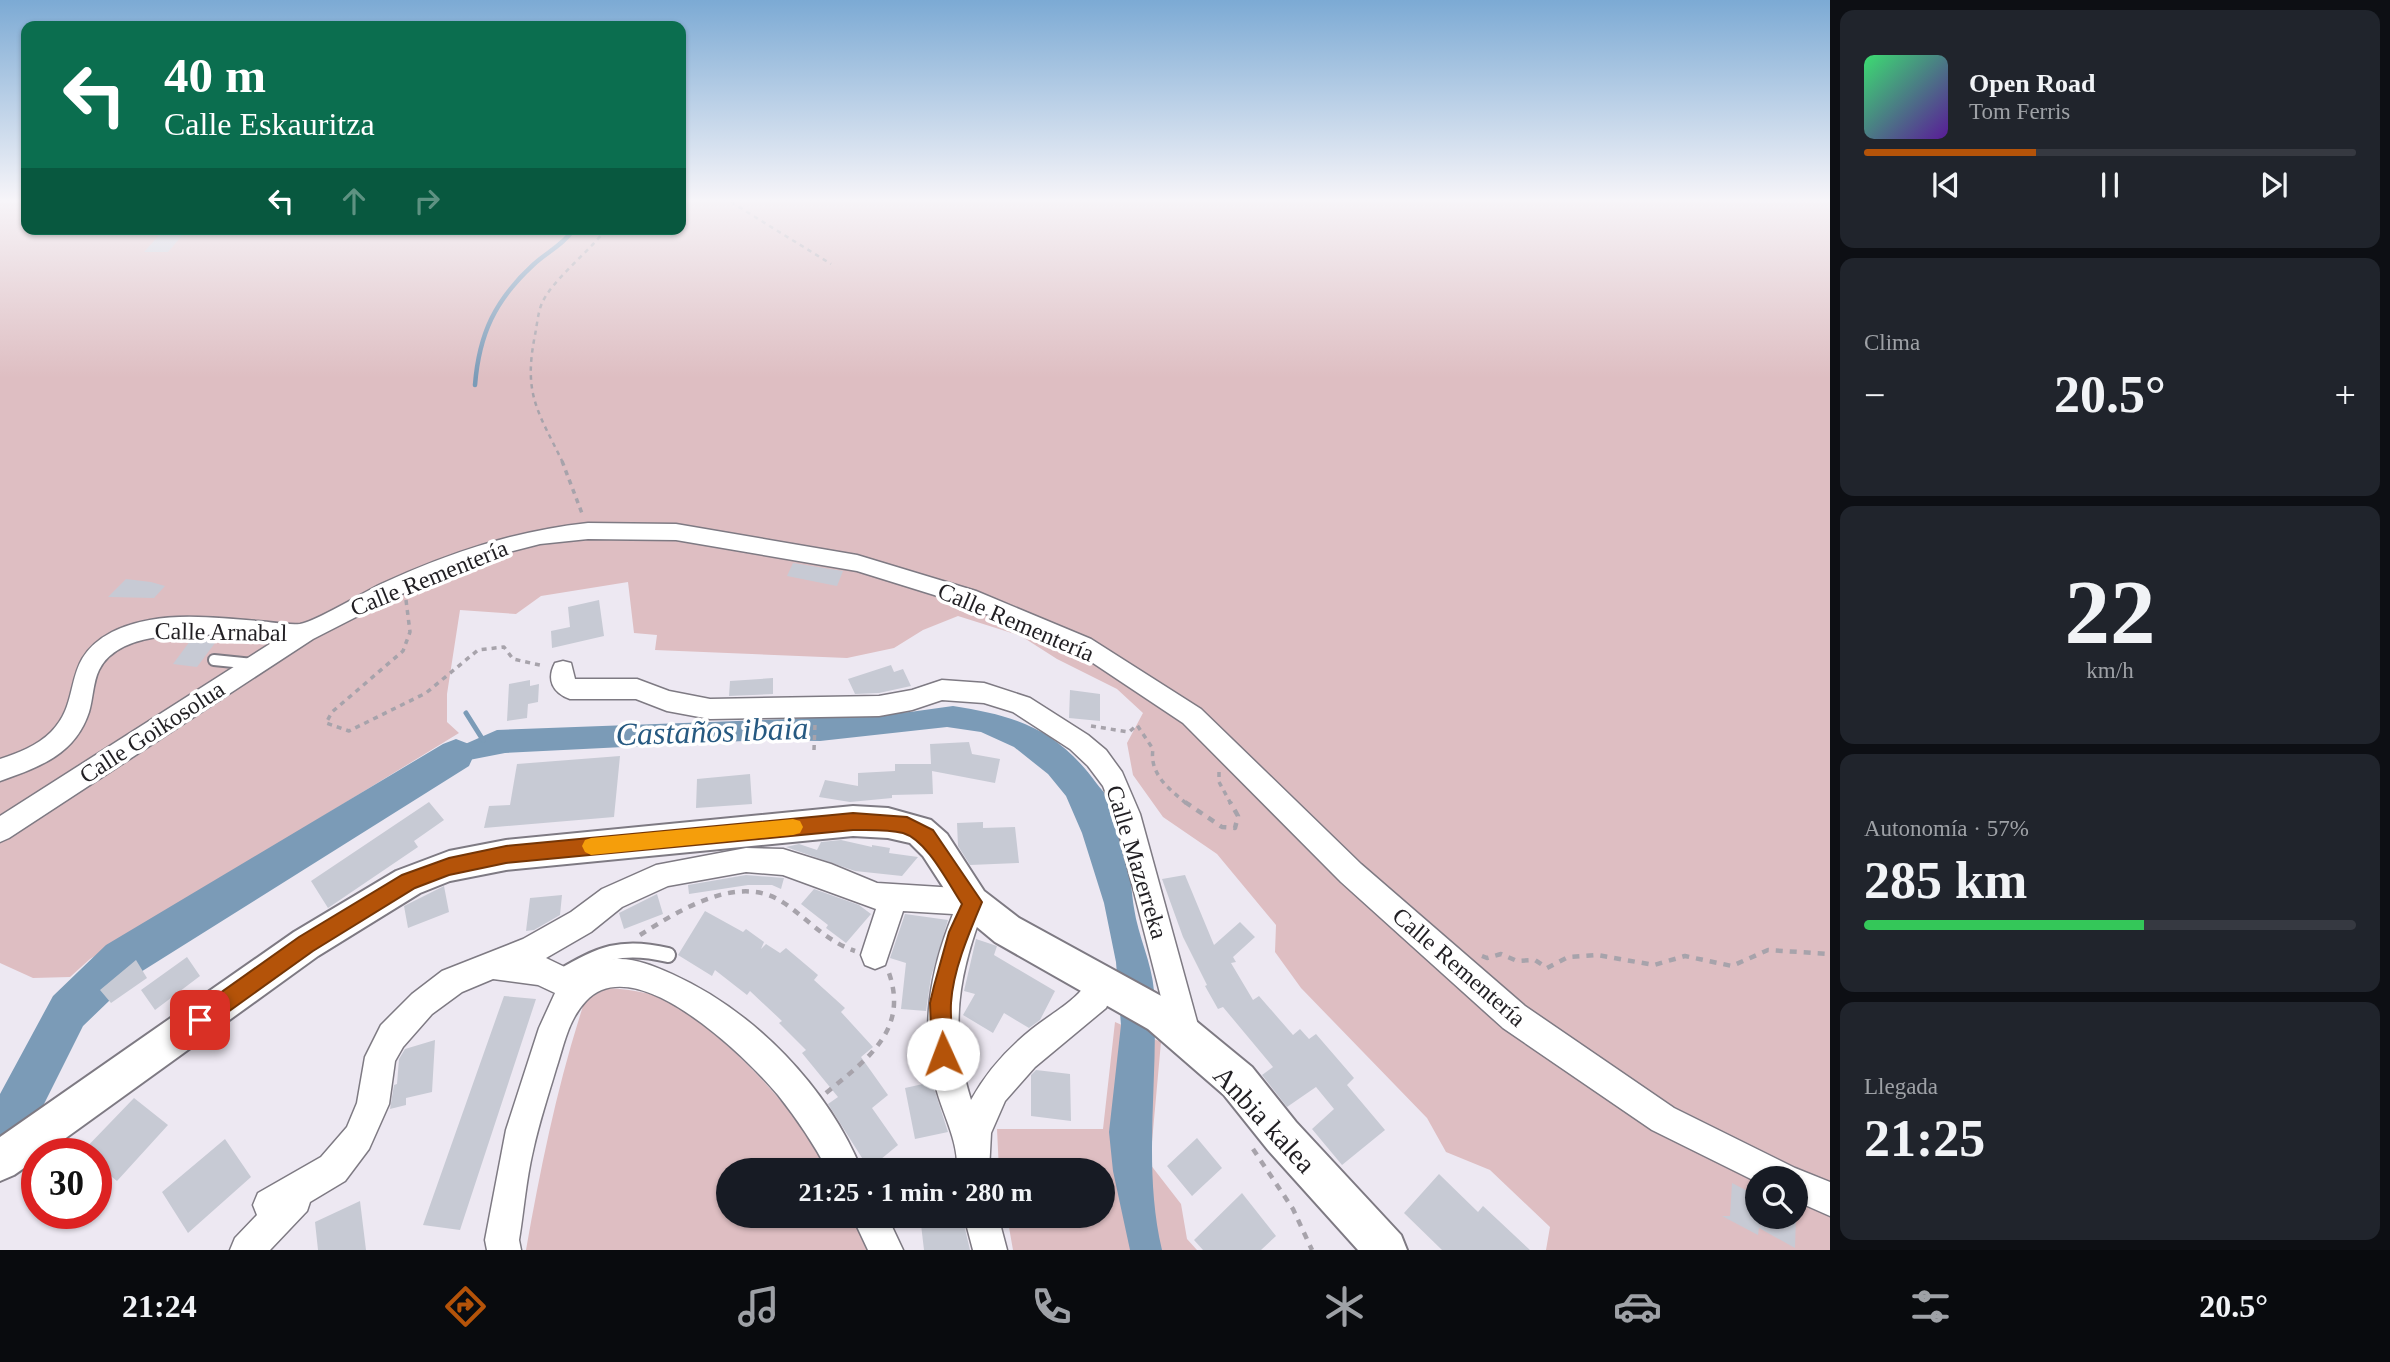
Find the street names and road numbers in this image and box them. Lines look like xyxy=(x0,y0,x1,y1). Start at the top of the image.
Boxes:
street label: Calle Rementería xyxy=(347,534,512,621)
street label: Calle Rementería xyxy=(934,577,1098,667)
street label: Calle Arnabal xyxy=(154,618,288,646)
street label: Calle Goikosolua xyxy=(75,675,230,788)
street label: Calle Mazerreka xyxy=(1101,782,1173,942)
street label: Calle Rementería xyxy=(1387,902,1531,1032)
street label: Anbia kalea xyxy=(1207,1060,1322,1180)

